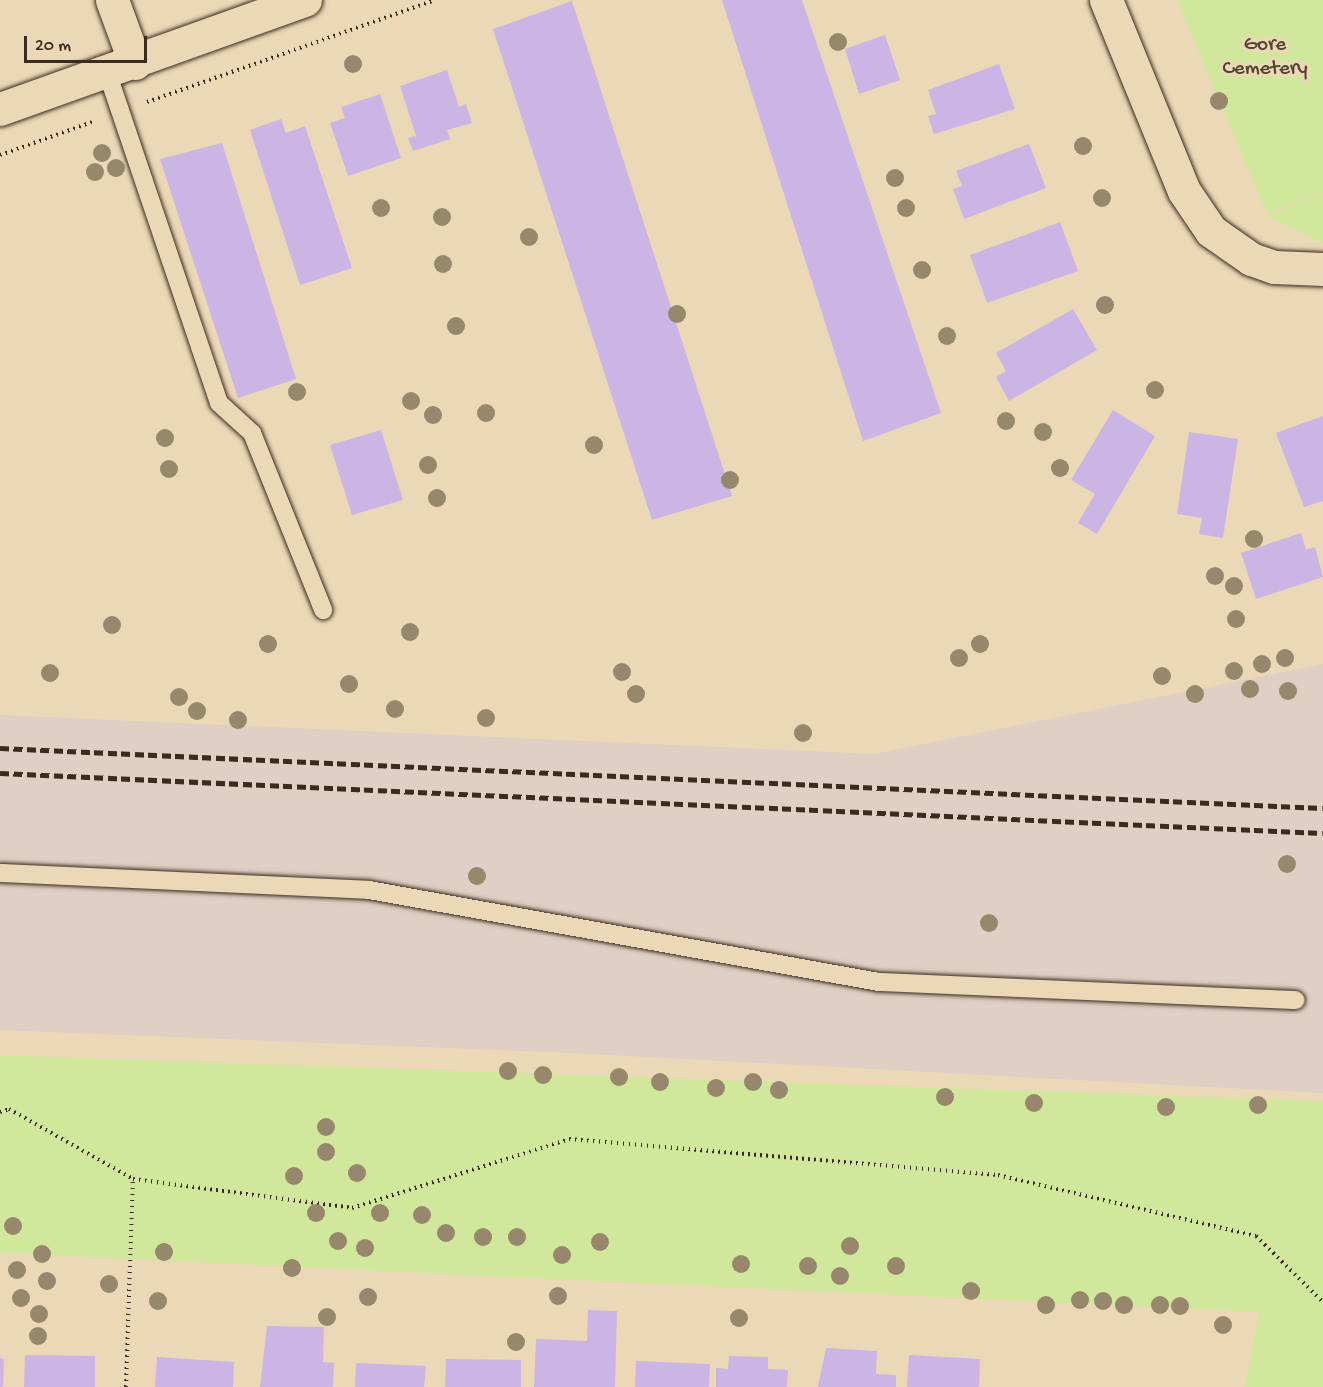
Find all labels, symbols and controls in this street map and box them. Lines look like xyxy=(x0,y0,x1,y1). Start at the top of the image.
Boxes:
scale bar xyxy=(27,24,150,62)
park label: Gore Cemetery xyxy=(1222,33,1308,83)
text: 20 m xyxy=(35,36,71,57)

